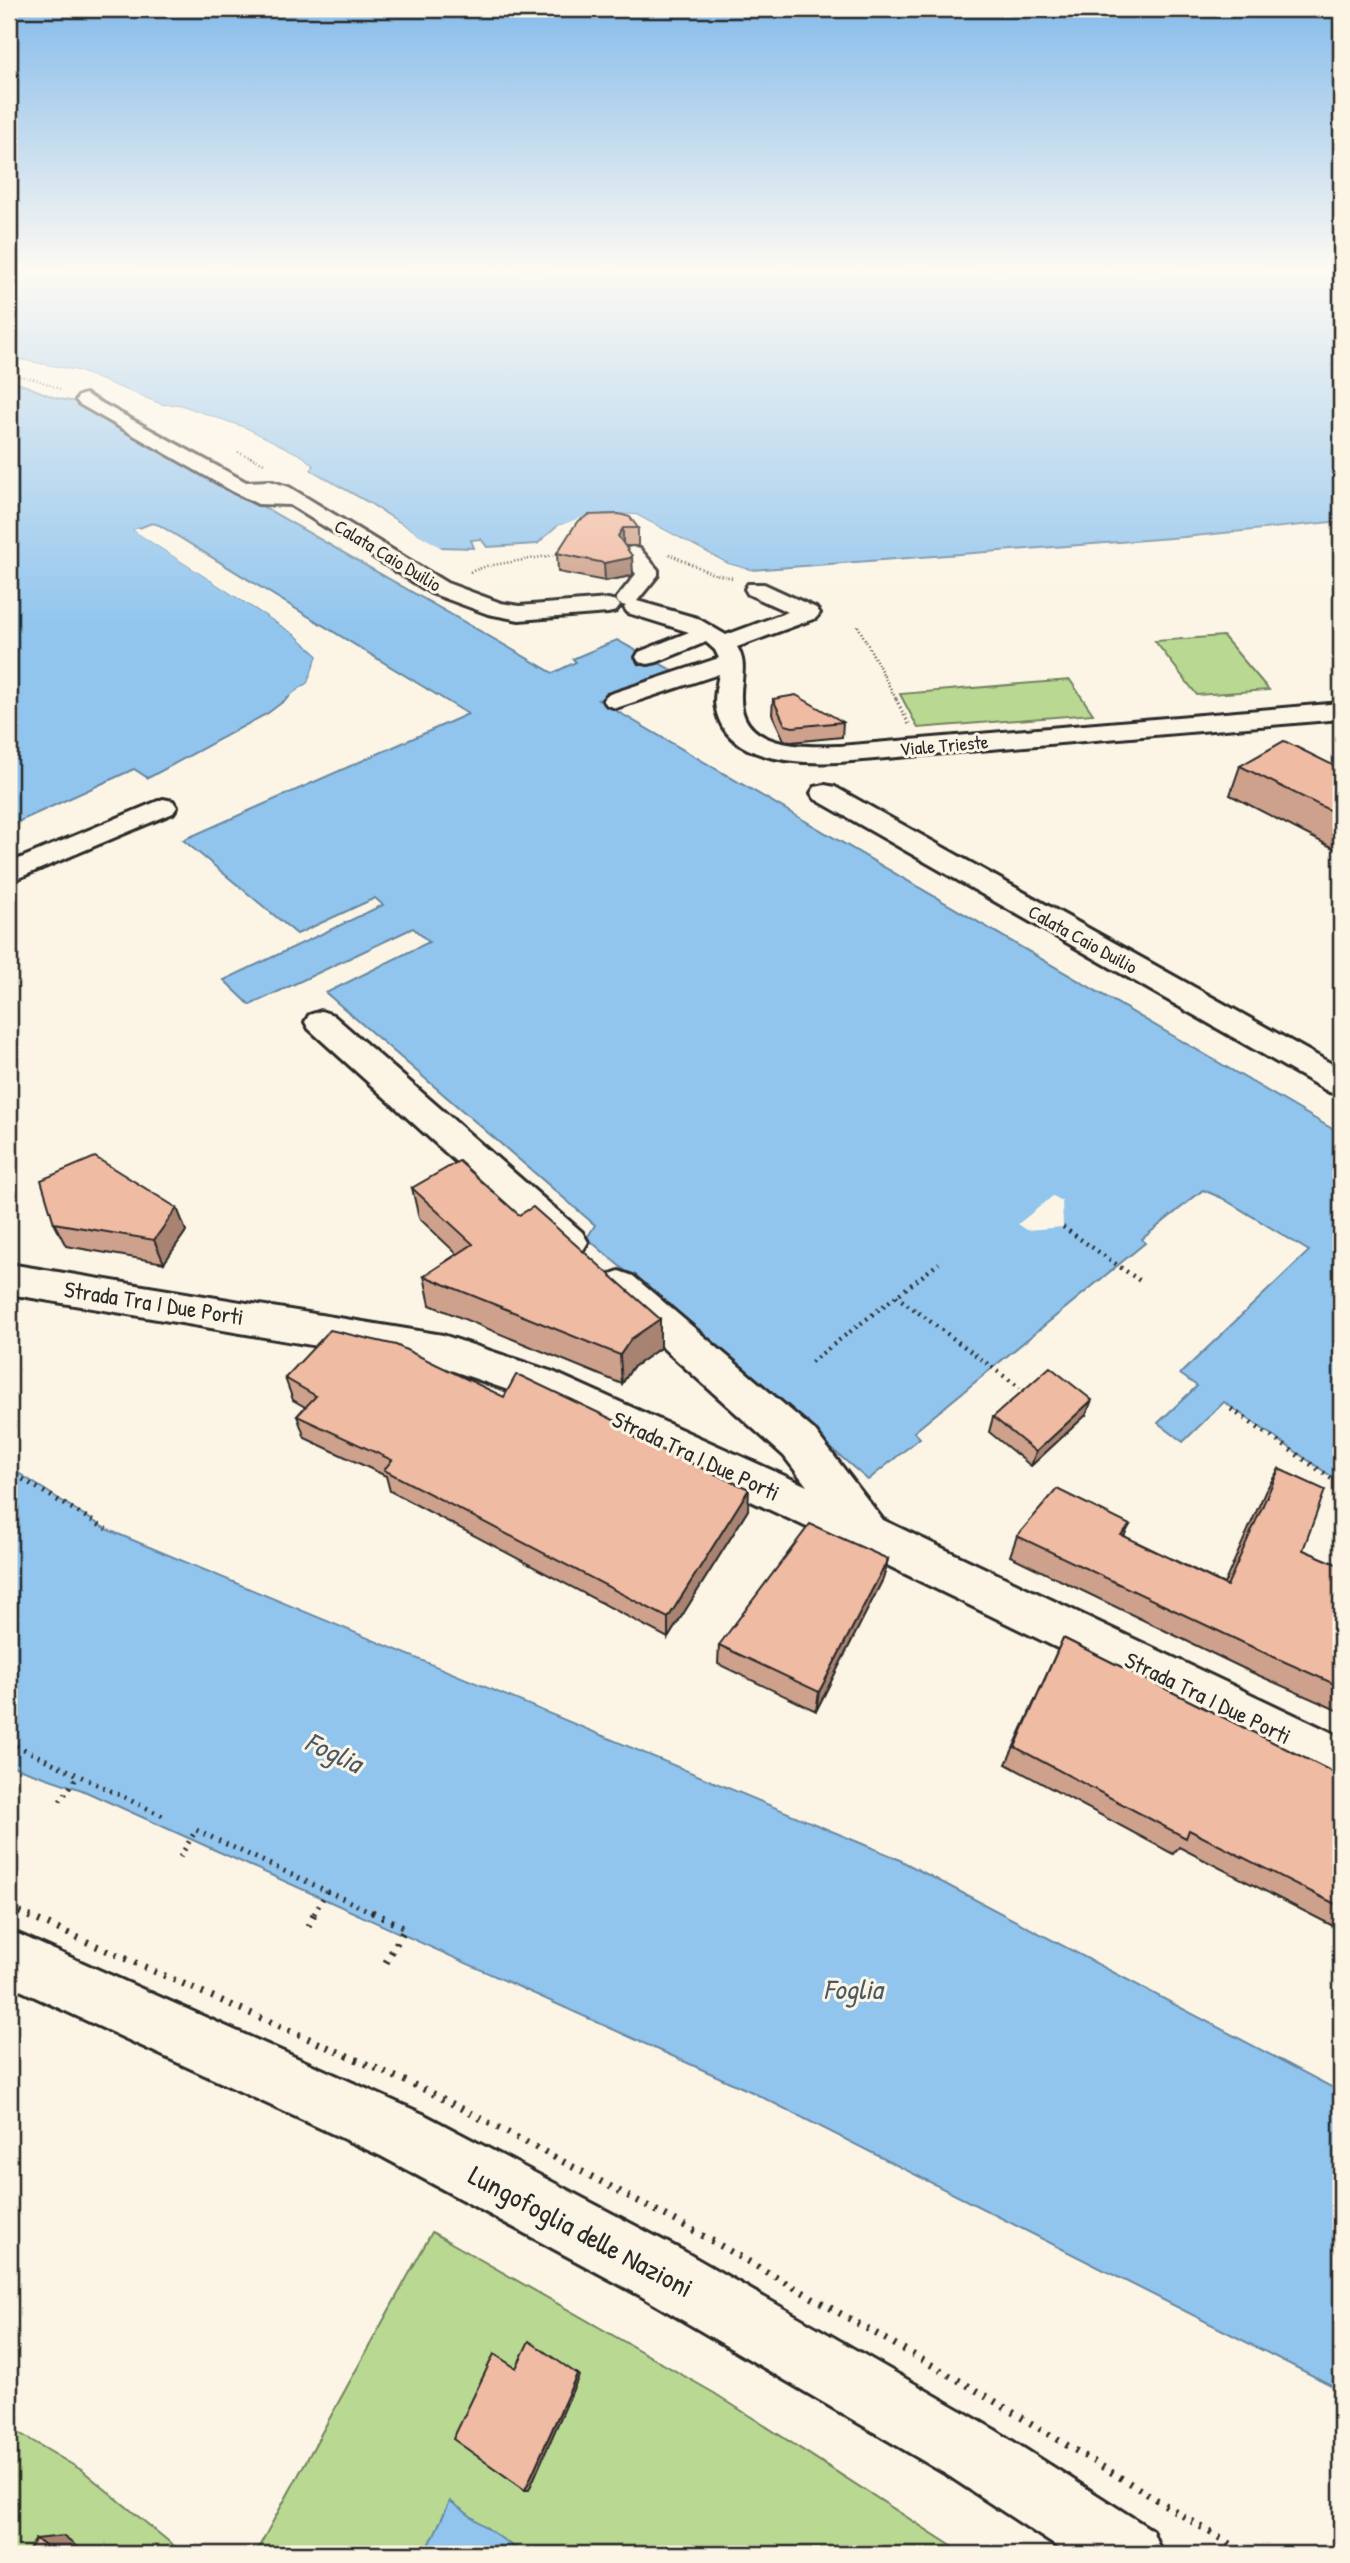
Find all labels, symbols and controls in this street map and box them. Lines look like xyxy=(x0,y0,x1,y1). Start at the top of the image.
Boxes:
street label: Calata Caio Duilio xyxy=(330,513,447,597)
street label: Viale Trieste xyxy=(899,728,990,762)
street label: Calata Caio Duilio xyxy=(1024,898,1142,980)
street label: Strada Tra I Due Porti xyxy=(62,1273,246,1332)
street label: Strada Tra I Due Porti xyxy=(608,1403,785,1508)
street label: Strada Tra I Due Porti xyxy=(1120,1644,1296,1751)
water label: Foglia xyxy=(299,1722,371,1783)
water label: Foglia xyxy=(824,1970,885,2008)
street label: Lungofoglia delle Nazioni xyxy=(462,2156,700,2306)

